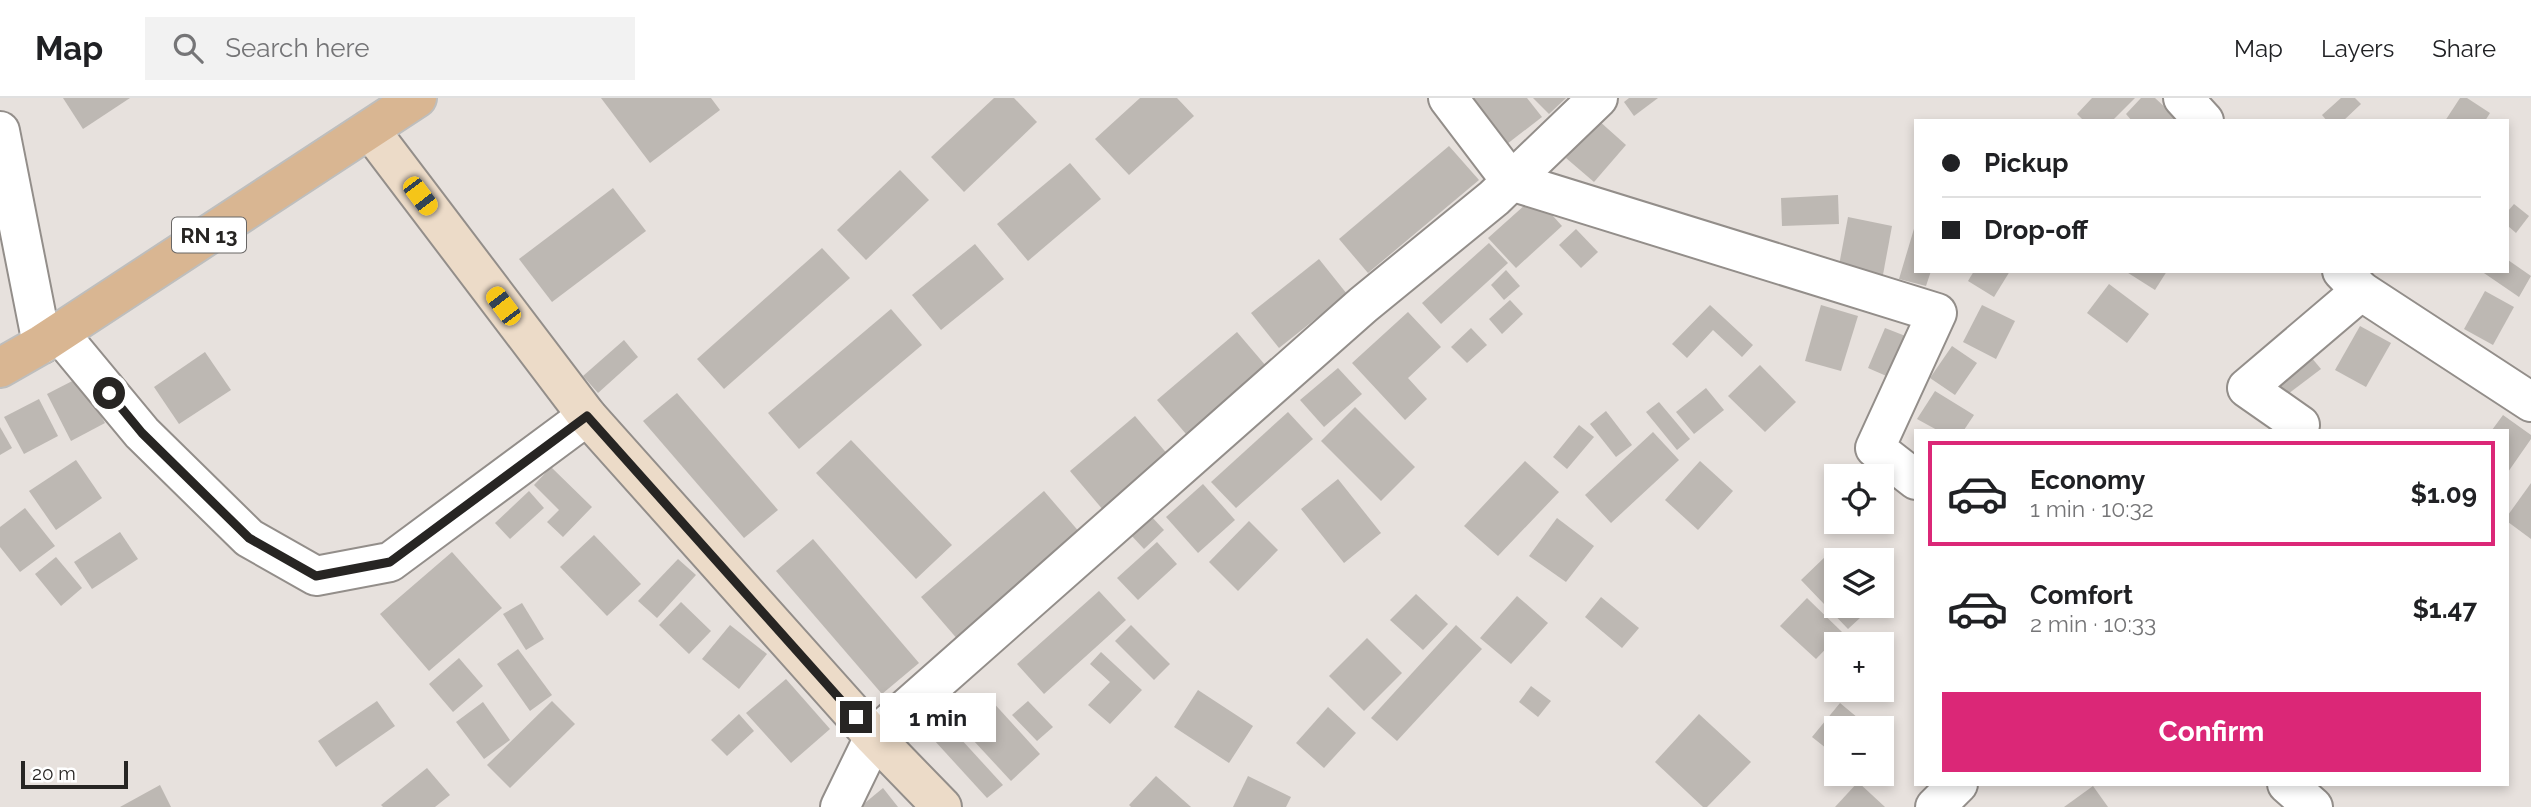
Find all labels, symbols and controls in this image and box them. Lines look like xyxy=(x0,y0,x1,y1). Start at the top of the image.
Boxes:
search box xyxy=(145,17,635,80)
text: Map xyxy=(35,29,103,68)
icon: search xyxy=(169,29,207,67)
text: Search here xyxy=(225,33,370,63)
text: Map xyxy=(2234,34,2283,63)
text: Layers xyxy=(2321,34,2394,63)
text: Share xyxy=(2432,34,2496,63)
text: Pickup xyxy=(1984,148,2069,178)
car xyxy=(399,173,442,219)
text: Drop-off xyxy=(1984,215,2088,245)
road number: RN 13 xyxy=(172,218,246,252)
car xyxy=(482,283,525,329)
route start xyxy=(93,377,125,409)
icon: car xyxy=(1946,462,2009,525)
map controls xyxy=(1824,464,1894,786)
button: locate xyxy=(1824,464,1894,534)
text: Economy xyxy=(2030,465,2145,495)
text: $1.09 xyxy=(2411,479,2477,509)
text: 1 min · 10:32 xyxy=(2030,495,2154,522)
button: layers xyxy=(1824,548,1894,618)
icon: car xyxy=(1946,577,2009,640)
text: Comfort xyxy=(2030,580,2133,610)
text: $1.47 xyxy=(2412,594,2477,624)
text: 2 min · 10:33 xyxy=(2030,610,2156,637)
button: + xyxy=(1824,632,1894,702)
callout: 1 min xyxy=(880,692,996,742)
button: Confirm xyxy=(1942,692,2481,772)
route end xyxy=(840,701,872,733)
text: 1 min xyxy=(909,704,967,731)
button: − xyxy=(1824,716,1894,786)
scale bar xyxy=(21,758,128,790)
text: 20 m xyxy=(32,762,76,784)

